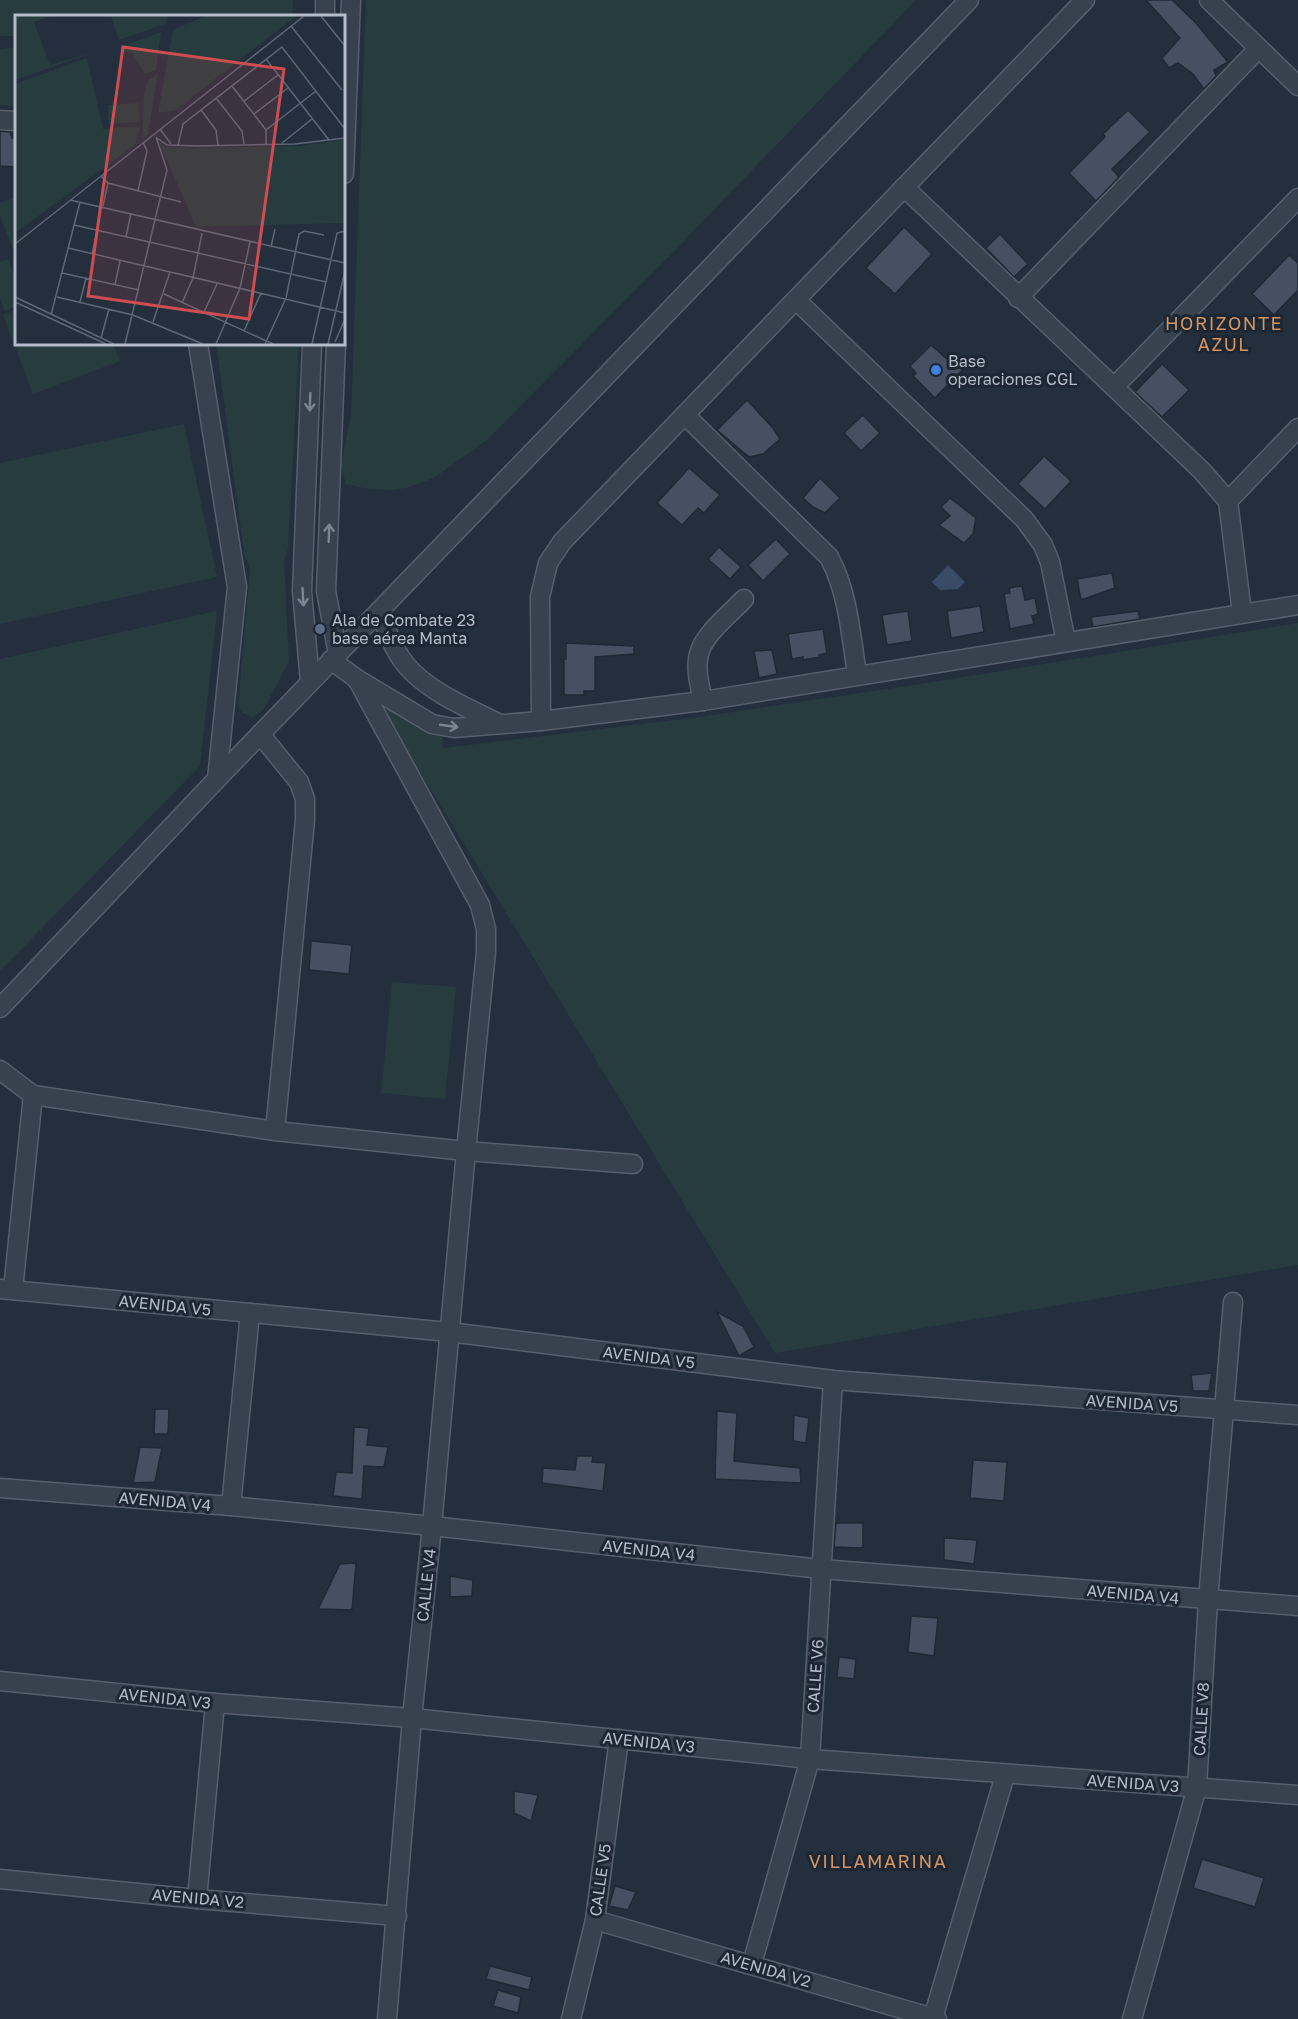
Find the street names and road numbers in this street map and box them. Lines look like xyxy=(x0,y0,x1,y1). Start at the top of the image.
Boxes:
street label: AVENIDA V5 xyxy=(118,1290,212,1320)
street label: AVENIDA V5 xyxy=(602,1341,696,1373)
street label: AVENIDA V5 xyxy=(1085,1390,1179,1416)
street label: AVENIDA V4 xyxy=(118,1487,212,1515)
street label: AVENIDA V4 xyxy=(602,1535,696,1565)
street label: CALLE V4 xyxy=(412,1547,440,1623)
street label: AVENIDA V4 xyxy=(1086,1580,1180,1608)
street label: CALLE V6 xyxy=(802,1639,828,1713)
street label: CALLE V8 xyxy=(1189,1682,1213,1756)
street label: AVENIDA V3 xyxy=(118,1683,212,1713)
street label: AVENIDA V3 xyxy=(602,1727,696,1757)
street label: AVENIDA V3 xyxy=(1086,1770,1180,1796)
street label: CALLE V5 xyxy=(585,1842,615,1918)
street label: AVENIDA V2 xyxy=(151,1884,245,1912)
street label: AVENIDA V2 xyxy=(719,1947,813,1991)

